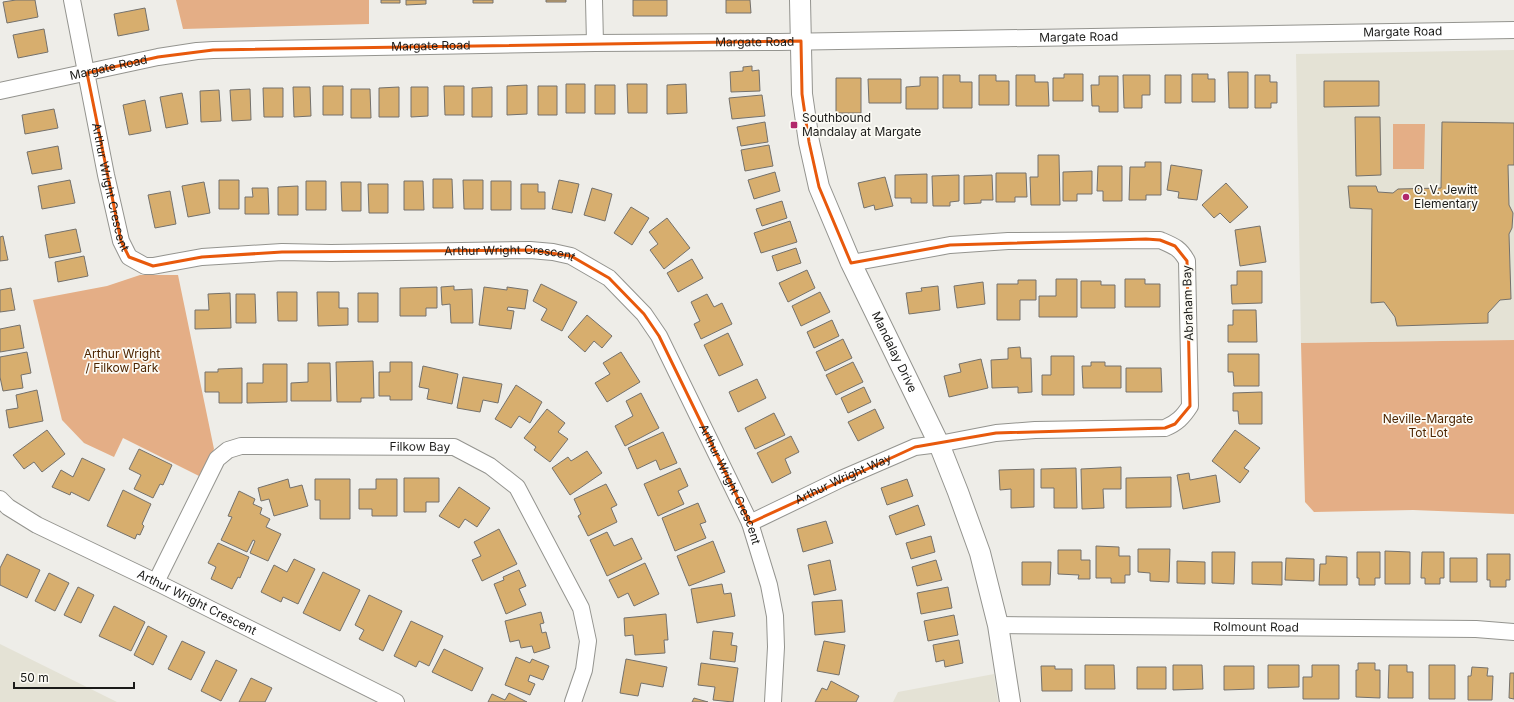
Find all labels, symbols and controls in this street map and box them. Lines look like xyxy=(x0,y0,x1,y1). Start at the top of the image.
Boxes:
street label: Margate Road xyxy=(1363,23,1442,39)
street label: Margate Road xyxy=(1039,28,1118,45)
street label: Margate Road xyxy=(715,34,795,49)
street label: Margate Road xyxy=(391,37,471,54)
street label: Margate Road xyxy=(68,51,149,83)
place label: Southbound Mandalay at Margate xyxy=(802,110,921,139)
marker: Southbound Mandalay at Margate xyxy=(789,120,799,130)
street label: Arthur Wright Crescent xyxy=(89,122,133,254)
place label: O. V. Jewitt Elementary xyxy=(1414,182,1478,211)
marker: O. V. Jewitt Elementary xyxy=(1401,192,1411,202)
street label: Arthur Wright Crescent xyxy=(444,242,578,264)
street label: Abraham Bay xyxy=(1179,265,1196,341)
street label: Mandalay Drive xyxy=(869,309,921,395)
park label: Arthur Wright / Filkow Park xyxy=(84,346,160,375)
park label: Neville-Margate Tot Lot xyxy=(1383,411,1473,440)
street label: Arthur Wright Crescent xyxy=(696,421,764,546)
street label: Filkow Bay xyxy=(390,439,450,454)
street label: Arthur Wright Way xyxy=(792,450,894,507)
street label: Arthur Wright Crescent xyxy=(135,566,259,638)
street label: Rolmount Road xyxy=(1213,619,1299,635)
scale bar xyxy=(14,664,134,690)
text: 50 m xyxy=(20,670,49,685)

